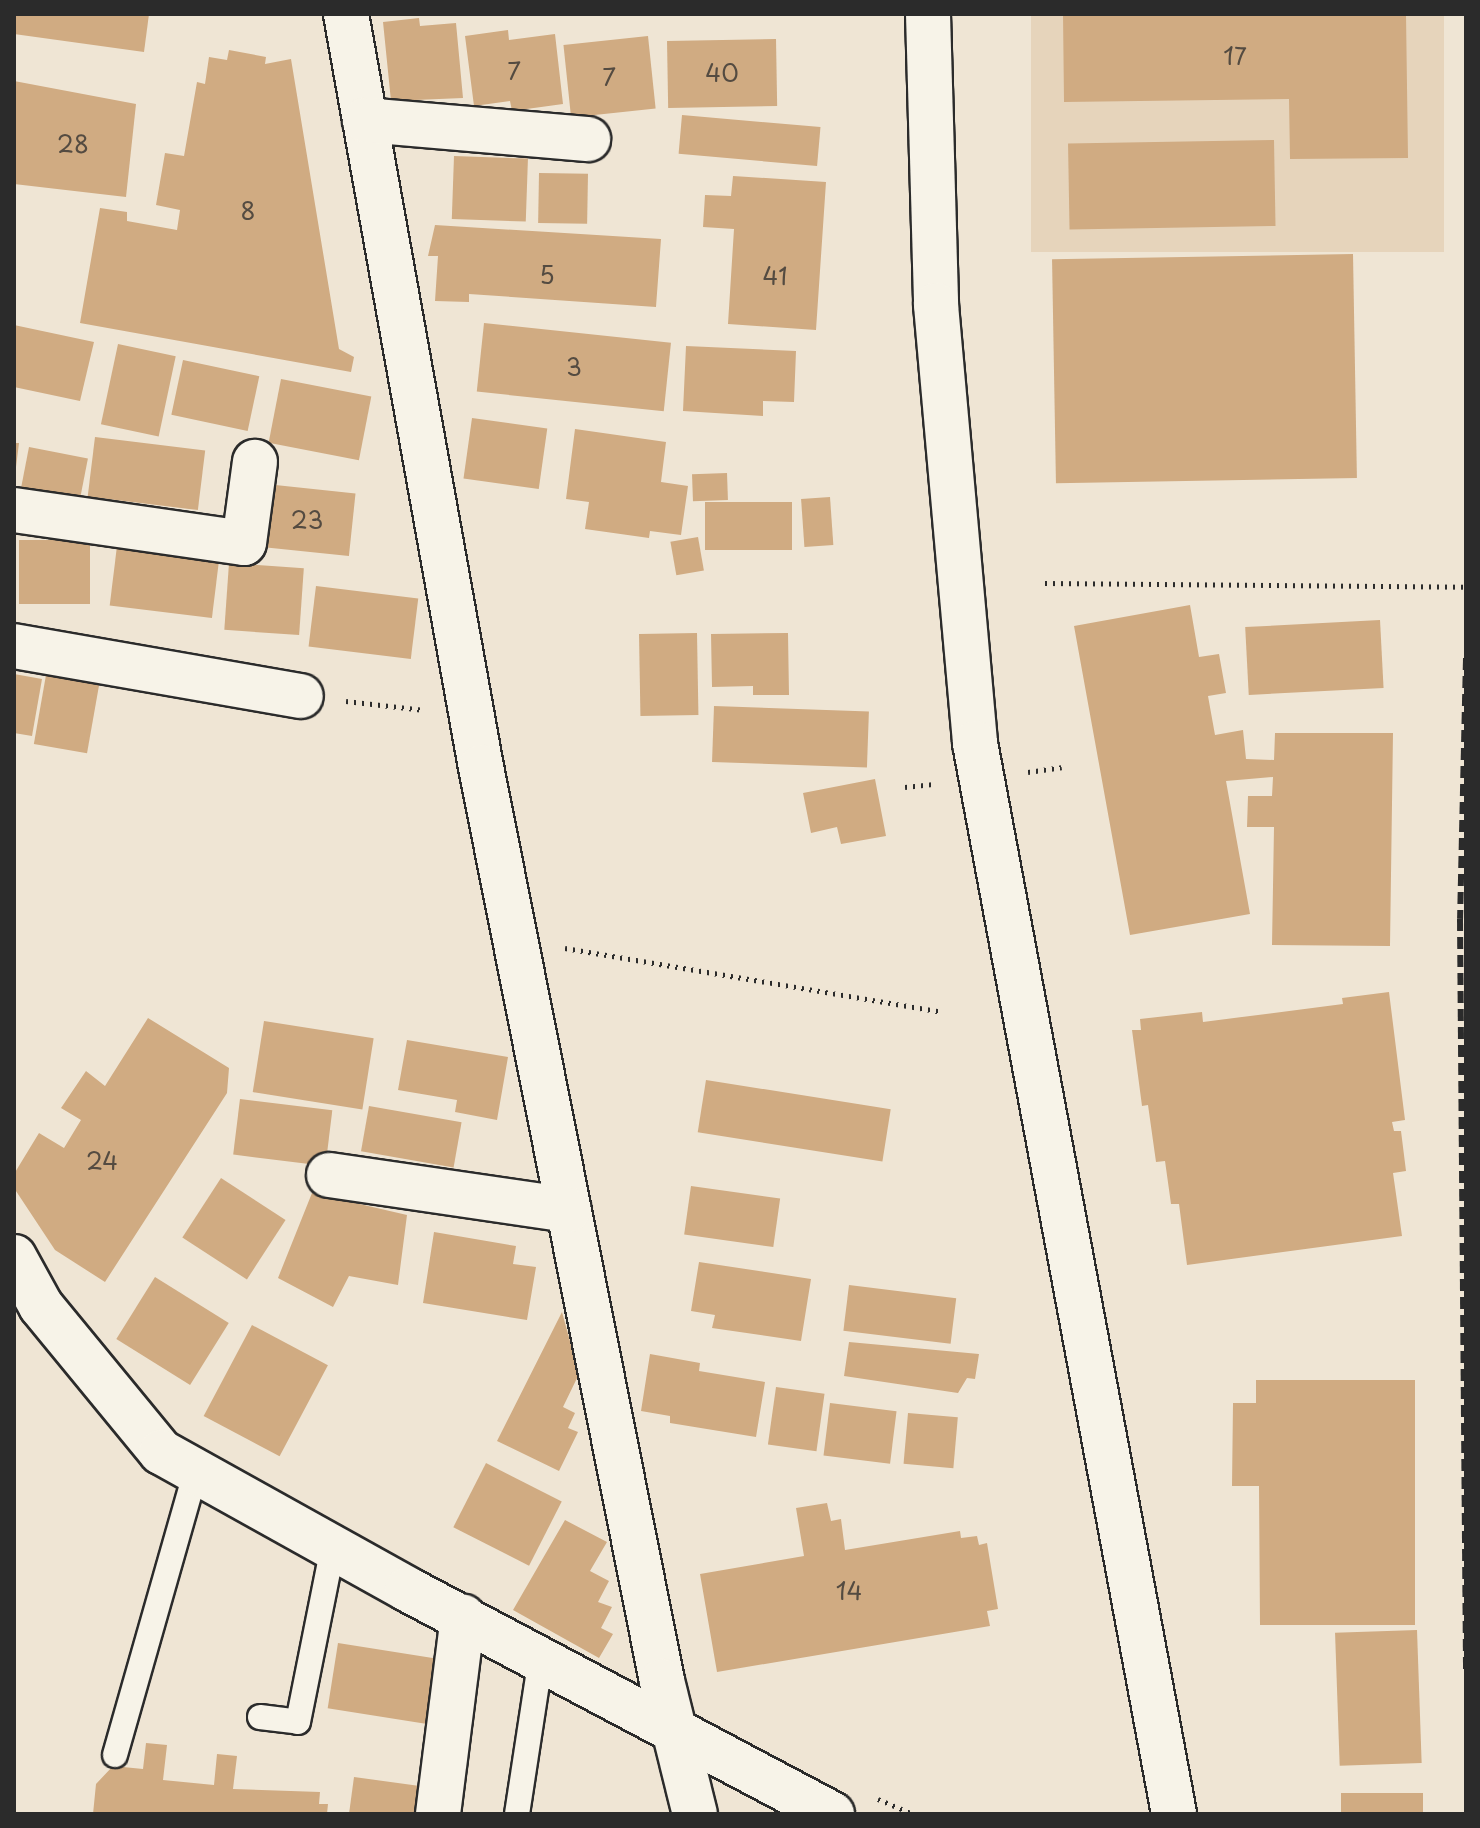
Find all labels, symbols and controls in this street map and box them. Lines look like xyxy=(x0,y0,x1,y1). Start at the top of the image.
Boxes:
house number: 17 xyxy=(1223,42,1247,70)
house number: 7 xyxy=(507,57,521,85)
house number: 40 xyxy=(705,59,739,87)
house number: 7 xyxy=(602,63,616,91)
house number: 28 xyxy=(57,130,89,158)
house number: 8 xyxy=(241,197,255,225)
house number: 5 xyxy=(539,261,555,289)
house number: 41 xyxy=(762,262,788,290)
house number: 3 xyxy=(566,353,582,381)
house number: 23 xyxy=(291,506,323,534)
house number: 24 xyxy=(86,1147,118,1175)
house number: 14 xyxy=(836,1577,862,1605)

